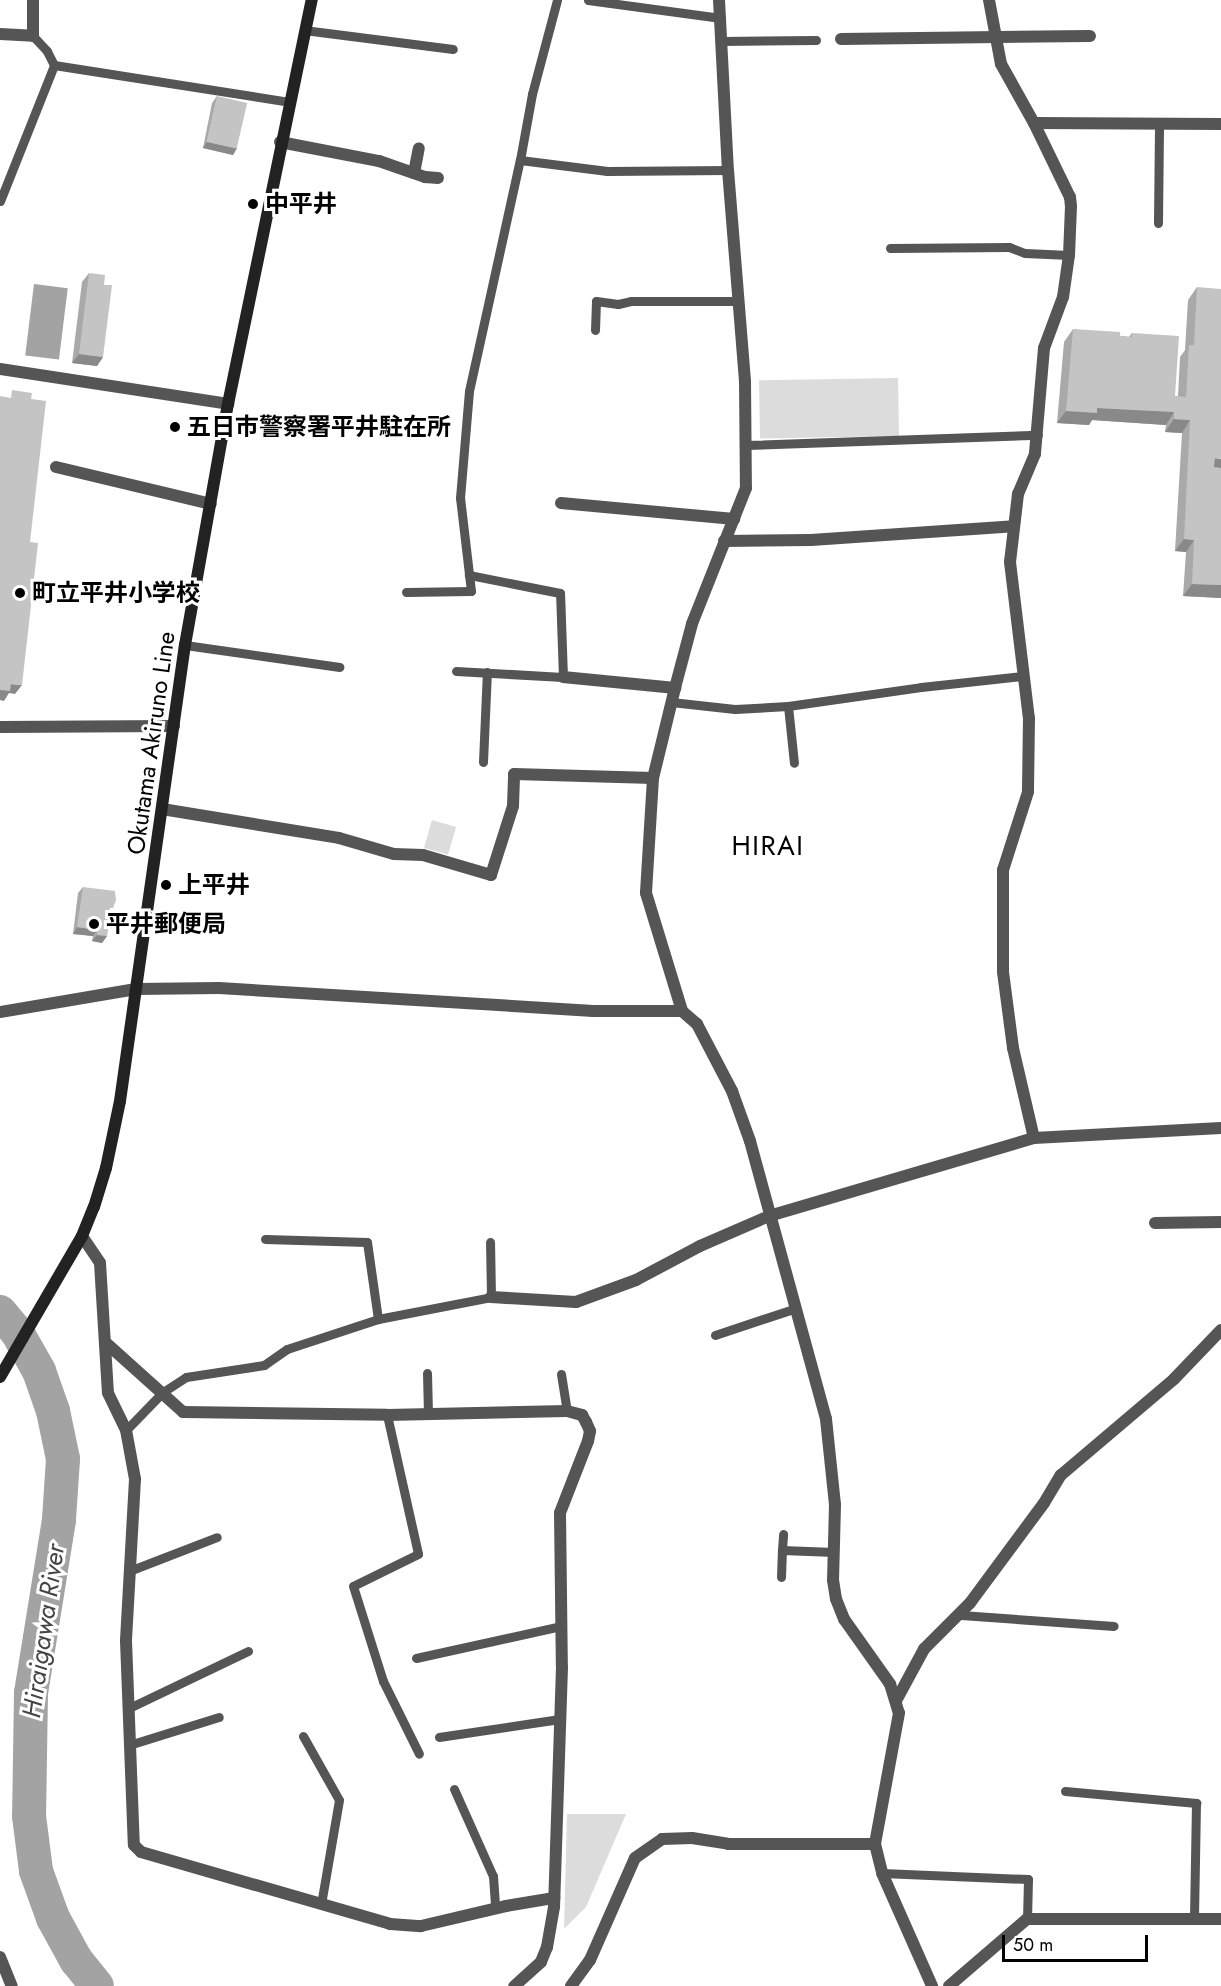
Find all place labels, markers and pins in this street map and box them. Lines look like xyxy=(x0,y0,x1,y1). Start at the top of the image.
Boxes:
place label: 中平井 xyxy=(265,190,337,218)
marker: 中平井 xyxy=(246,197,260,211)
place label: 五日市警察署平井駐在所 xyxy=(187,413,451,441)
marker: 五日市警察署平井駐在所 xyxy=(168,420,182,434)
place label: 町立平井小学校 xyxy=(32,579,200,607)
marker: 町立平井小学校 xyxy=(13,586,27,600)
place label: 上平井 xyxy=(178,871,250,899)
marker: 上平井 xyxy=(159,878,173,892)
place label: 平井郵便局 xyxy=(106,910,226,938)
marker: 平井郵便局 xyxy=(87,917,101,931)

